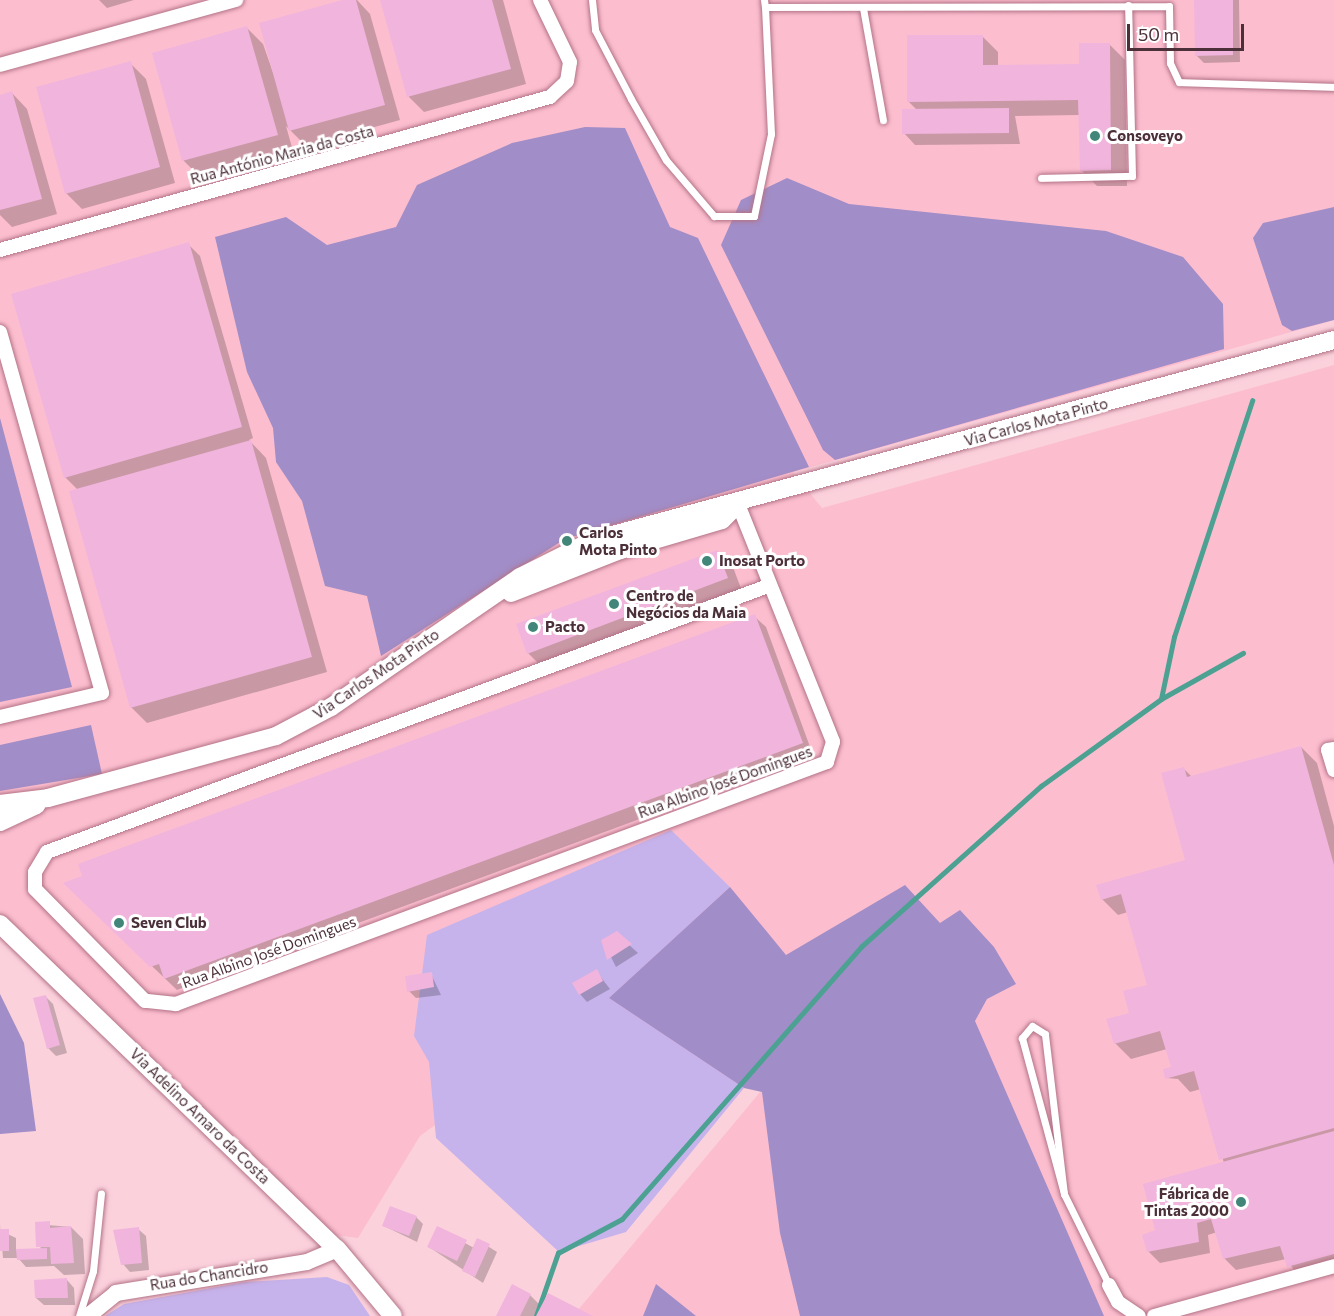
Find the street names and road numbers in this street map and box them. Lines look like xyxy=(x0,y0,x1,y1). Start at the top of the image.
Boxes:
street label: Rua António Maria da Costa xyxy=(188,122,376,188)
street label: Via Carlos Mota Pinto xyxy=(962,394,1110,450)
street label: Via Carlos Mota Pinto xyxy=(310,625,442,723)
street label: Rua Albino José Domingues xyxy=(635,742,815,822)
street label: Rua Albino José Domingues xyxy=(179,912,359,992)
street label: Via Adelino Amaro da Costa xyxy=(126,1044,274,1188)
street label: Rua do Chancidro xyxy=(149,1258,269,1294)

